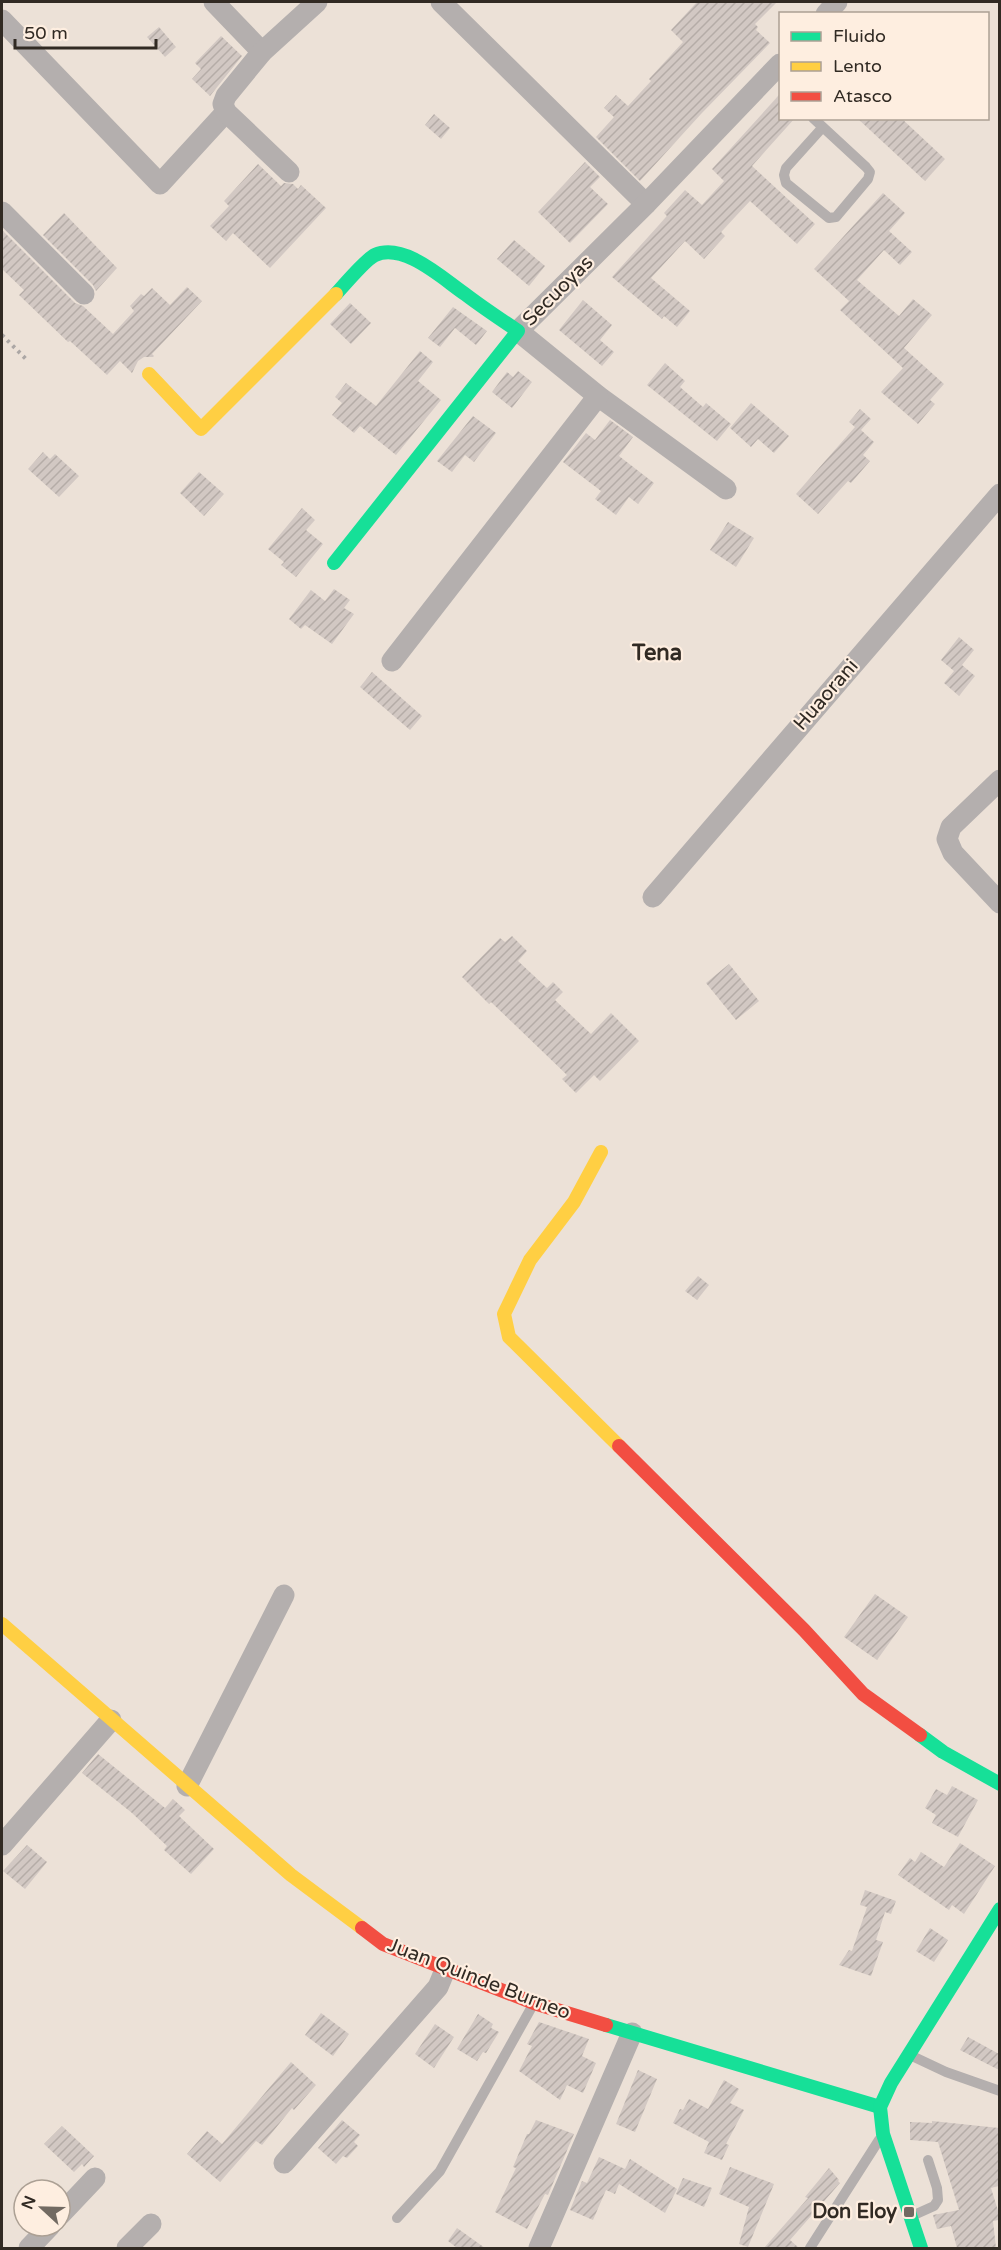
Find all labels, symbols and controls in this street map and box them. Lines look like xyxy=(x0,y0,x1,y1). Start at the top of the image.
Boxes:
scale bar xyxy=(15,12,156,50)
legend xyxy=(779,12,989,120)
text: 50 m xyxy=(24,22,68,44)
text: Fluido xyxy=(833,25,886,47)
text: Lento xyxy=(833,55,882,77)
text: Atasco xyxy=(833,85,892,107)
street label: Secuoyas xyxy=(518,251,598,331)
district label: Tena xyxy=(631,640,682,666)
street label: Huaorani xyxy=(789,654,863,736)
street label: Juan Quinde Burneo xyxy=(384,1933,574,2025)
north arrow xyxy=(12,2178,72,2238)
text: N xyxy=(17,2193,41,2212)
place label: Don Eloy xyxy=(812,2200,897,2224)
marker: Don Eloy xyxy=(902,2205,916,2219)

